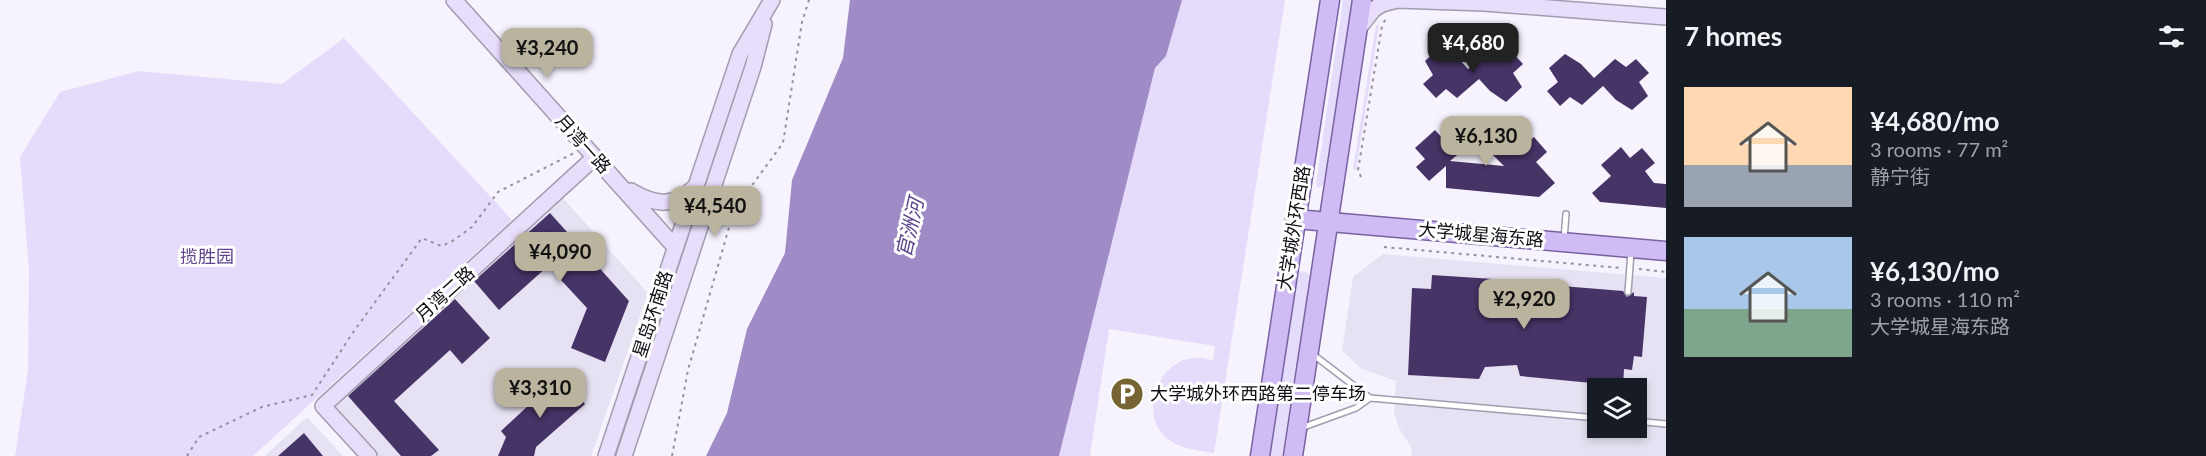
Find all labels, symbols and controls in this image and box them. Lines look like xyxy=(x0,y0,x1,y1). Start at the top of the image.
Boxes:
text: 7 homes xyxy=(1684,20,1782,52)
icon: filters xyxy=(2155,20,2188,53)
pin: ¥4,680 xyxy=(1424,23,1522,74)
pin: ¥3,240 xyxy=(498,28,596,79)
text: ¥4,680 xyxy=(1442,30,1504,54)
text: ¥3,240 xyxy=(516,35,578,59)
text: ¥4,680/mo xyxy=(1870,105,2000,137)
street label: 月湾一路 xyxy=(551,109,616,177)
icon: home xyxy=(1732,111,1804,183)
pin: ¥6,130 xyxy=(1437,116,1535,167)
text: ¥6,130 xyxy=(1455,123,1517,147)
text: 3 rooms · 77 m² xyxy=(1870,137,2008,161)
street label: 大学城外环西路 xyxy=(1272,164,1314,292)
text: 静宁街 xyxy=(1870,164,1930,188)
pin: ¥4,540 xyxy=(666,186,764,237)
water label: 官洲河 xyxy=(891,192,928,260)
text: ¥4,540 xyxy=(684,193,746,217)
street label: 大学城星海东路 xyxy=(1417,218,1545,250)
pin: ¥4,090 xyxy=(511,232,609,283)
text: ¥4,090 xyxy=(529,239,591,263)
park label: 揽胜园 xyxy=(180,245,234,267)
text: ¥6,130/mo xyxy=(1870,255,2000,287)
street label: 月湾二路 xyxy=(410,261,478,326)
icon: home xyxy=(1732,261,1804,333)
street label: 星岛环南路 xyxy=(628,267,676,360)
pin: ¥2,920 xyxy=(1475,279,1573,330)
text: ¥2,920 xyxy=(1493,286,1555,310)
text: 3 rooms · 110 m² xyxy=(1870,287,2020,311)
text: 大学城星海东路 xyxy=(1870,314,2010,338)
pin: ¥3,310 xyxy=(491,368,589,419)
text: ¥3,310 xyxy=(509,375,571,399)
parking icon: 大学城外环西路第二停车场 xyxy=(1109,376,1145,412)
map controls xyxy=(1587,378,1647,438)
button: layers xyxy=(1587,378,1647,438)
place label: 大学城外环西路第二停车场 xyxy=(1150,382,1366,404)

